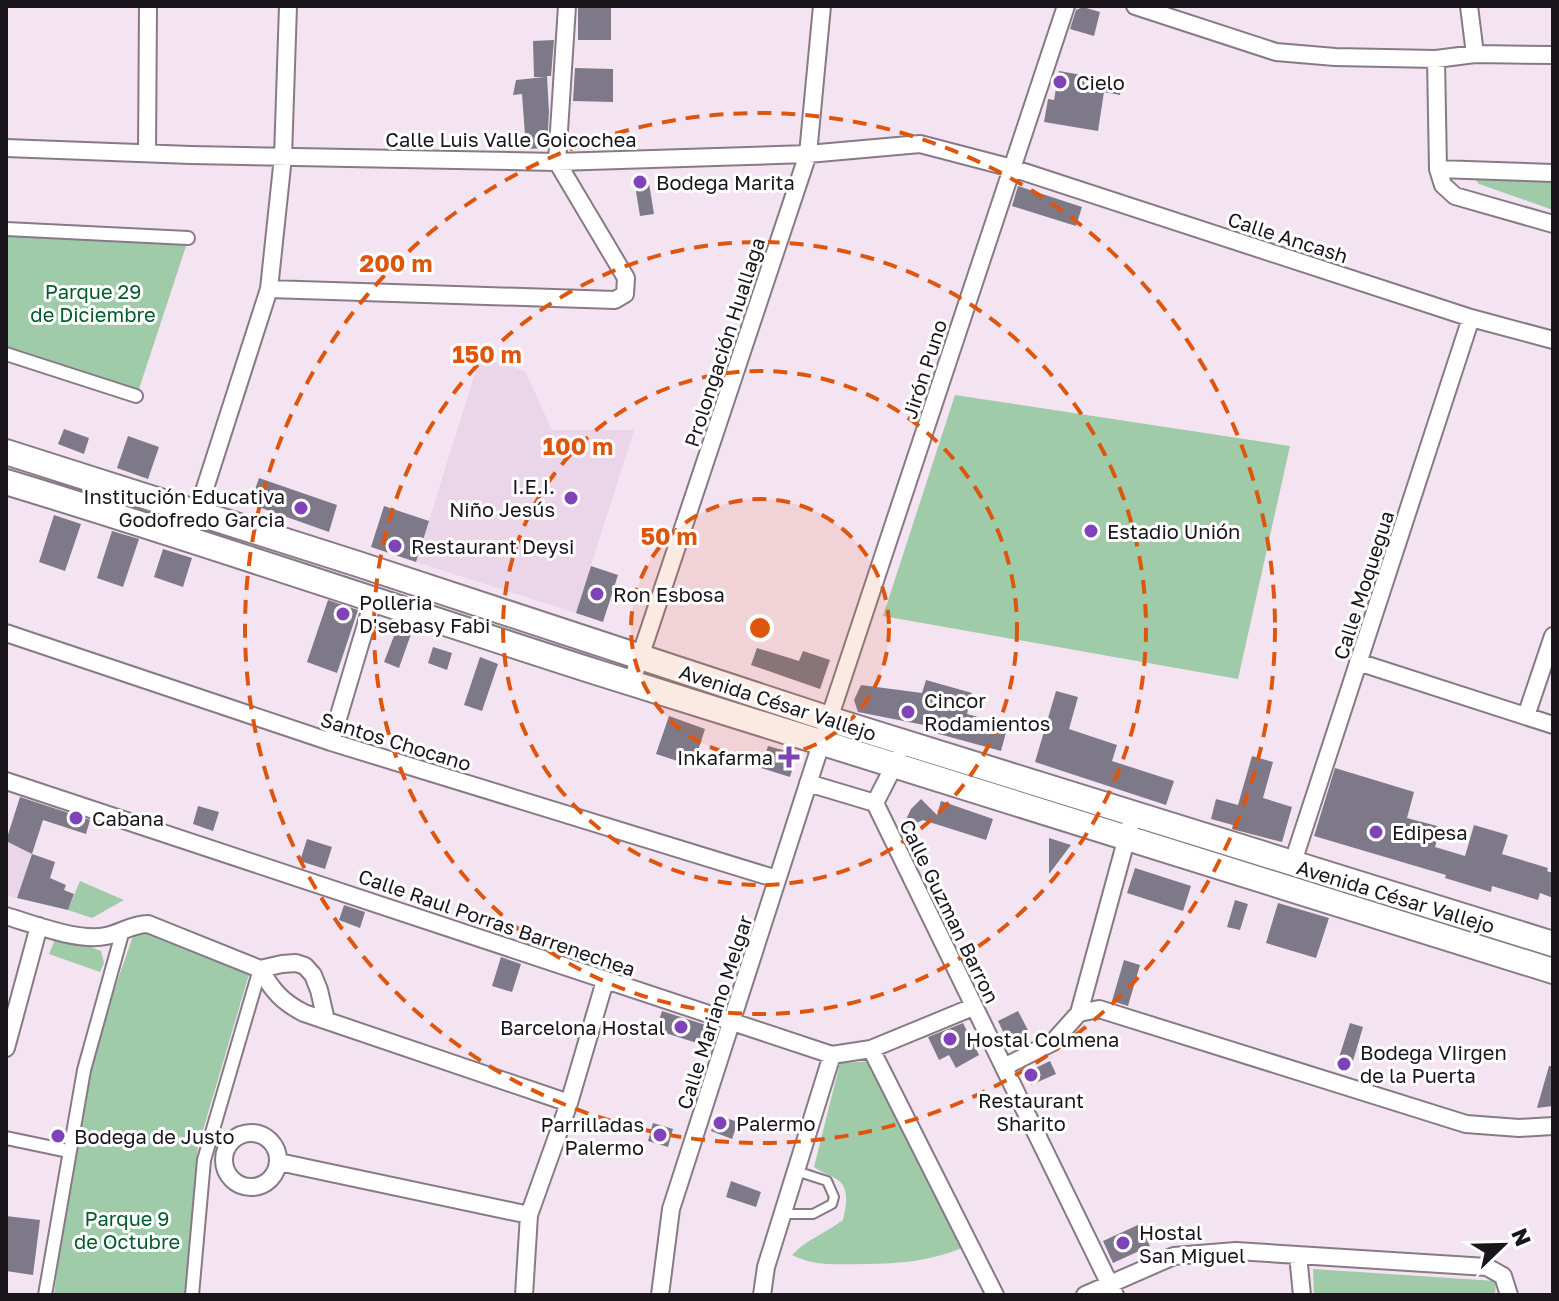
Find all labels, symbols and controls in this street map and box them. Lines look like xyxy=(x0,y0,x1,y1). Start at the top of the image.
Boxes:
place label: Cielo xyxy=(1076,70,1125,94)
marker: Cielo xyxy=(1051,73,1069,91)
street label: Calle Luis Valle Goicochea xyxy=(385,127,637,151)
place label: Bodega Marita xyxy=(656,170,795,194)
marker: Bodega Marita xyxy=(631,173,649,191)
street label: Calle Ancash xyxy=(1225,206,1351,268)
street label: Prolongación Huallaga xyxy=(679,234,769,450)
text: 200 m xyxy=(360,248,432,277)
park label: Parque 29 de Diciembre xyxy=(30,279,156,326)
street label: Jirón Puno xyxy=(897,316,951,422)
text: 150 m xyxy=(452,339,522,368)
text: 100 m xyxy=(543,431,613,460)
place label: I.E.I. Niño Jesús xyxy=(449,474,555,521)
place label: Institución Educativa Godofredo Garcia xyxy=(83,484,285,531)
marker: I.E.I. Niño Jesús xyxy=(562,489,580,507)
marker: Institución Educativa Godofredo Garcia xyxy=(292,499,310,517)
street label: Calle Moquegua xyxy=(1328,508,1398,662)
place label: Estadio Unión xyxy=(1107,519,1240,543)
text: 50 m xyxy=(640,521,698,550)
marker: Estadio Unión xyxy=(1082,522,1100,540)
place label: Restaurant Deysi xyxy=(411,534,574,558)
marker: Restaurant Deysi xyxy=(386,537,404,555)
place label: Ron Esbosa xyxy=(613,582,725,606)
marker: Ron Esbosa xyxy=(588,585,606,603)
place label: Polleria D'sebasy Fabi xyxy=(359,590,490,637)
marker: Polleria D'sebasy Fabi xyxy=(334,605,352,623)
centre of rings xyxy=(746,614,774,642)
street label: Avenida César Vallejo xyxy=(676,659,880,745)
place label: Cincor Rodamientos xyxy=(924,688,1050,735)
marker: Cincor Rodamientos xyxy=(899,703,917,721)
street label: Santos Chocano xyxy=(318,707,474,775)
place label: Inkafarma xyxy=(677,745,773,769)
marker: Inkafarma xyxy=(780,748,798,766)
place label: Cabana xyxy=(92,806,164,830)
marker: Cabana xyxy=(67,809,85,827)
street label: Calle Guzman Barron xyxy=(895,815,1005,1007)
place label: Edipesa xyxy=(1392,820,1467,844)
marker: Edipesa xyxy=(1367,823,1385,841)
street label: Avenida César Vallejo xyxy=(1294,854,1498,938)
street label: Calle Raul Porras Barrenechea xyxy=(355,863,639,981)
street label: Calle Mariano Melgar xyxy=(671,912,757,1112)
place label: Barcelona Hostal xyxy=(500,1015,665,1039)
marker: Barcelona Hostal xyxy=(672,1018,690,1036)
place label: Hostal Colmena xyxy=(966,1027,1119,1051)
marker: Hostal Colmena xyxy=(941,1030,959,1048)
place label: Bodega VIirgen de la Puerta xyxy=(1360,1040,1507,1087)
marker: Bodega VIirgen de la Puerta xyxy=(1335,1055,1353,1073)
marker: Restaurant Sharito xyxy=(1022,1066,1040,1084)
place label: Restaurant Sharito xyxy=(978,1088,1084,1135)
place label: Palermo xyxy=(736,1111,816,1135)
place label: Parrilladas Palermo xyxy=(541,1112,644,1159)
marker: Palermo xyxy=(711,1114,729,1132)
place label: Bodega de Justo xyxy=(74,1124,235,1148)
marker: Parrilladas Palermo xyxy=(651,1126,669,1144)
marker: Bodega de Justo xyxy=(49,1127,67,1145)
north arrow xyxy=(1463,1205,1543,1285)
park label: Parque 9 de Octubre xyxy=(74,1206,180,1253)
place label: Hostal San Miguel xyxy=(1139,1220,1245,1267)
text: N xyxy=(1506,1224,1538,1250)
marker: Hostal San Miguel xyxy=(1114,1234,1132,1252)

